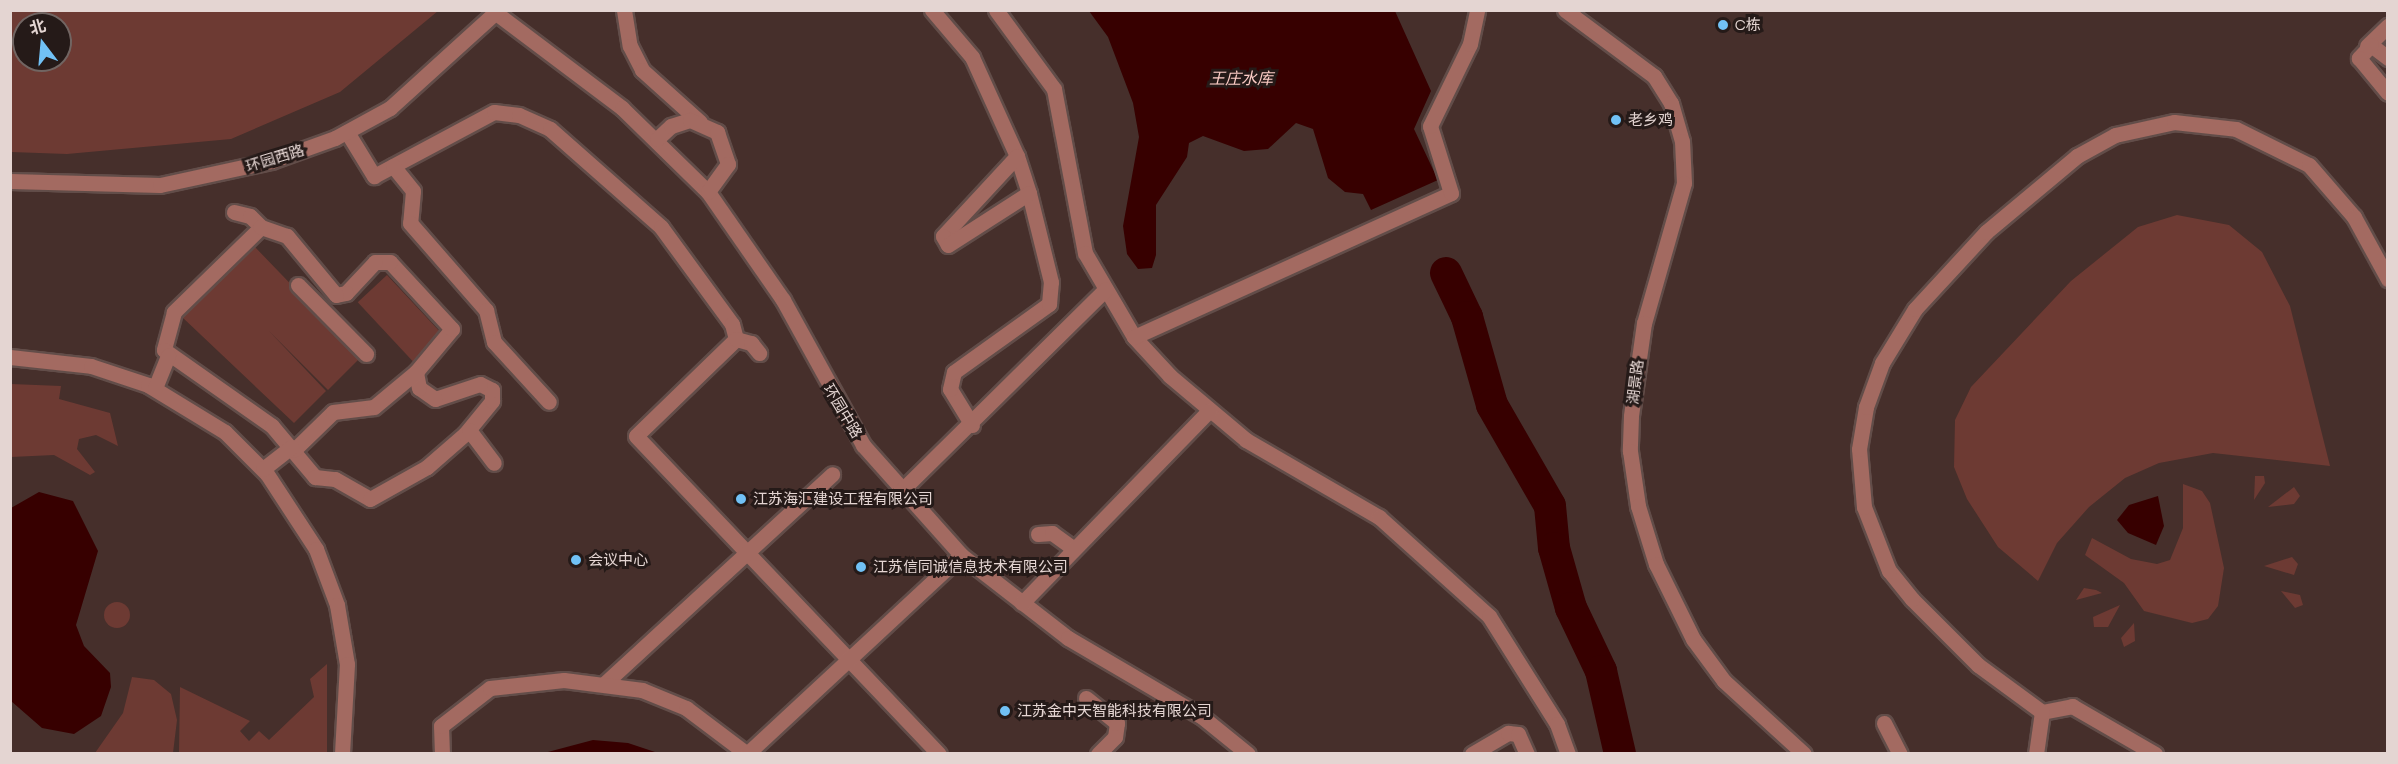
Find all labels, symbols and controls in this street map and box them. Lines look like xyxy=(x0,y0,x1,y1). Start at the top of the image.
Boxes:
north arrow xyxy=(12,12,72,72)
text: 北 xyxy=(27,14,48,39)
place label: C栋 xyxy=(1735,16,1761,34)
marker: C栋 xyxy=(1716,18,1730,32)
water label: 王庄水库 xyxy=(1209,68,1273,88)
place label: 老乡鸡 xyxy=(1628,111,1673,129)
marker: 老乡鸡 xyxy=(1609,113,1623,127)
street label: 环园西路 xyxy=(244,141,306,175)
street label: 湖景路 xyxy=(1623,359,1647,405)
street label: 环园中路 xyxy=(820,381,866,441)
place label: 江苏海汇建设工程有限公司 xyxy=(753,490,933,508)
marker: 江苏海汇建设工程有限公司 xyxy=(734,492,748,506)
place label: 会议中心 xyxy=(588,551,648,569)
marker: 会议中心 xyxy=(569,553,583,567)
place label: 江苏信同诚信息技术有限公司 xyxy=(873,558,1068,576)
marker: 江苏信同诚信息技术有限公司 xyxy=(854,560,868,574)
place label: 江苏金中天智能科技有限公司 xyxy=(1017,702,1212,720)
marker: 江苏金中天智能科技有限公司 xyxy=(998,704,1012,718)

